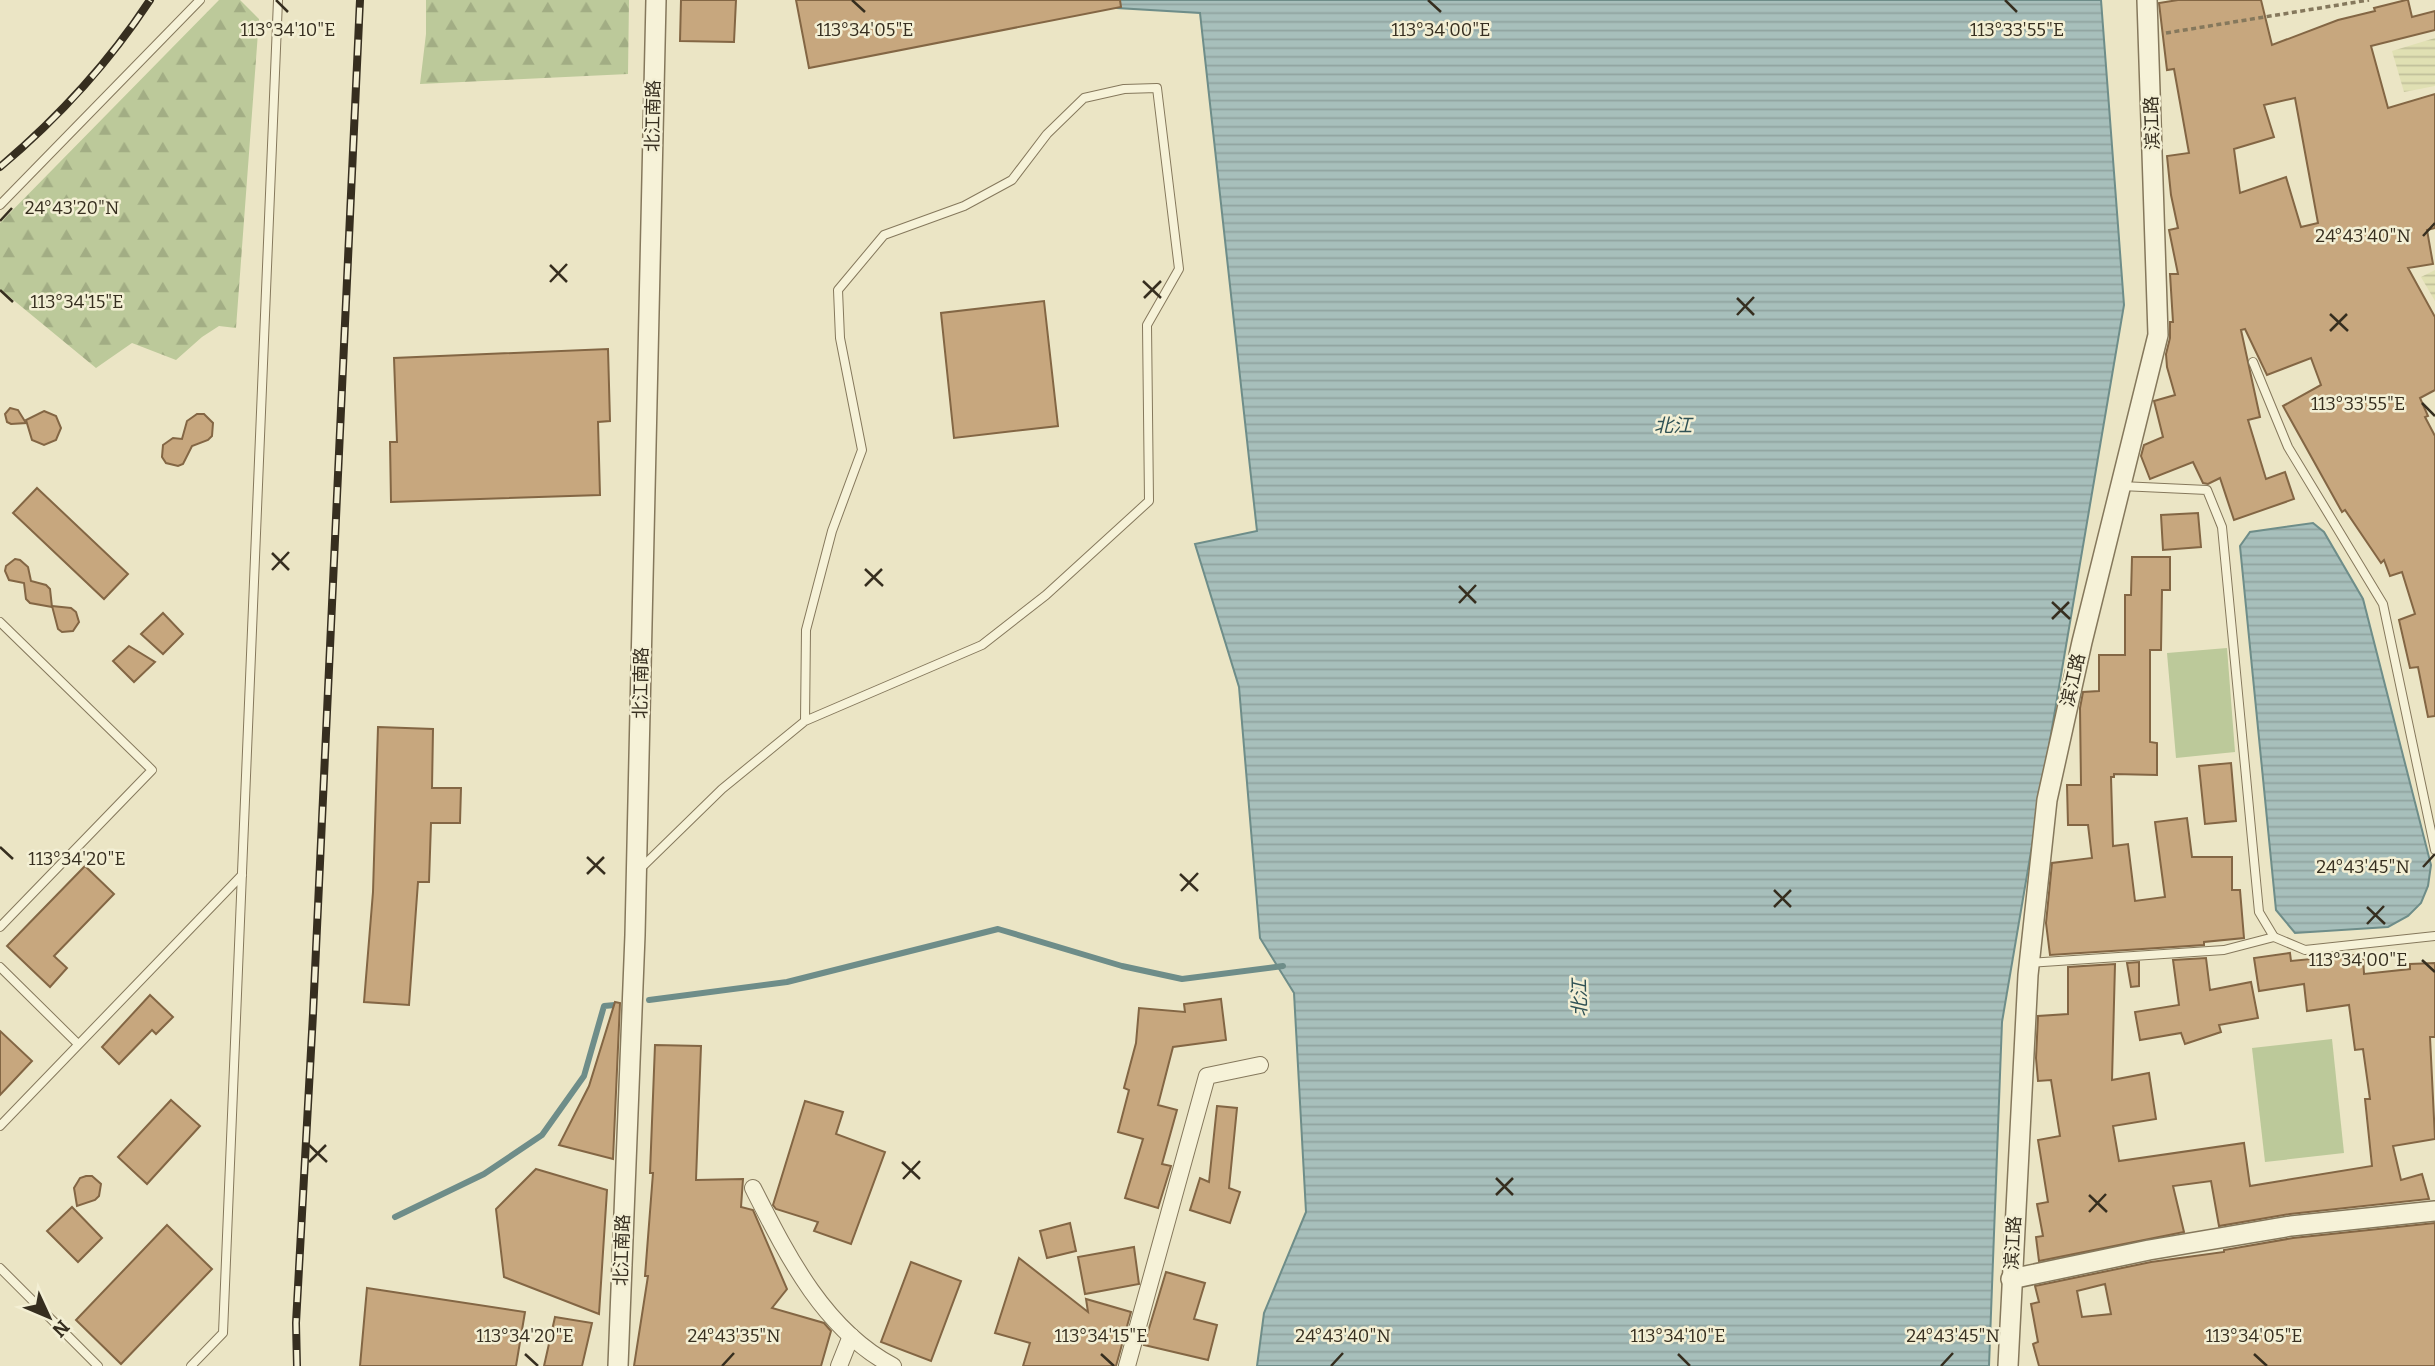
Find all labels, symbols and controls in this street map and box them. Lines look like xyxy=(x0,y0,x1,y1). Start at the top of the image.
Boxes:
text: 113°34'10"E xyxy=(241,19,335,41)
text: 113°34'05"E xyxy=(816,19,914,41)
text: 113°34'00"E xyxy=(1391,19,1491,41)
text: 113°33'55"E xyxy=(1970,19,2064,41)
street label: 北江南路 xyxy=(641,80,665,152)
street label: 滨江路 xyxy=(2140,96,2164,150)
text: 24°43'20"N xyxy=(25,197,119,219)
text: 24°43'40"N xyxy=(2315,225,2411,247)
text: 113°34'15"E xyxy=(31,291,123,313)
text: 113°33'55"E xyxy=(2311,393,2405,415)
water label: 北江 xyxy=(1654,414,1694,437)
street label: 北江南路 xyxy=(629,647,653,719)
street label: 滨江路 xyxy=(2056,651,2090,709)
text: 113°34'20"E xyxy=(28,848,126,870)
text: 24°43'45"N xyxy=(2316,856,2410,878)
text: 113°34'00"E xyxy=(2308,949,2408,971)
water label: 北江 xyxy=(1568,977,1591,1017)
street label: 北江南路 xyxy=(610,1214,634,1286)
street label: 滨江路 xyxy=(2001,1215,2025,1271)
north arrow xyxy=(14,1282,84,1352)
text: N xyxy=(47,1315,74,1342)
text: 113°34'20"E xyxy=(476,1325,574,1347)
text: 24°43'35"N xyxy=(687,1325,781,1347)
text: 113°34'15"E xyxy=(1055,1325,1147,1347)
text: 24°43'40"N xyxy=(1295,1325,1391,1347)
text: 113°34'10"E xyxy=(1631,1325,1725,1347)
text: 24°43'45"N xyxy=(1906,1325,2000,1347)
text: 113°34'05"E xyxy=(2205,1325,2303,1347)

